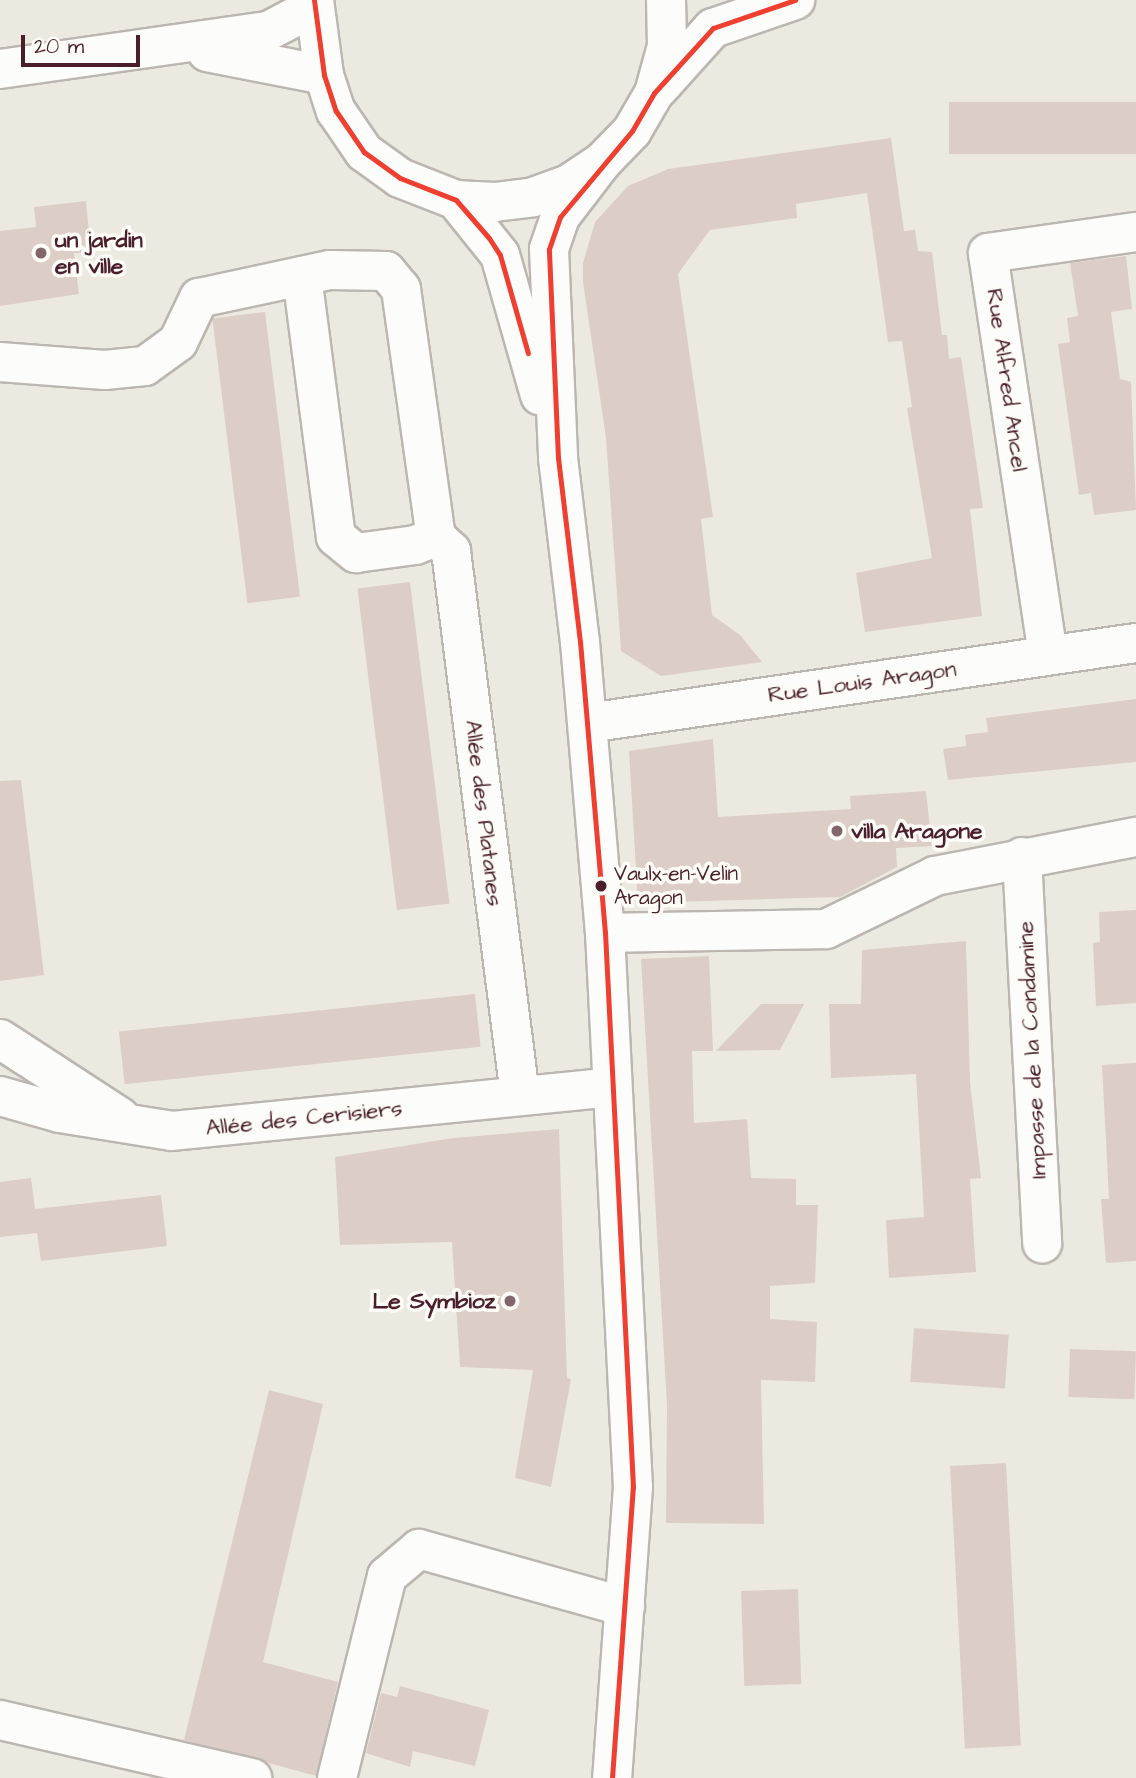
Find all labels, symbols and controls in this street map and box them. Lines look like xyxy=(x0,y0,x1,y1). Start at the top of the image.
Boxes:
scale bar xyxy=(24,21,144,65)
text: 20 m xyxy=(34,32,84,61)
place label: un jardin en ville xyxy=(55,226,143,280)
marker: un jardin en ville xyxy=(33,245,49,261)
street label: Rue Alfred Ancel xyxy=(980,287,1034,473)
street label: Rue Louis Aragon xyxy=(766,655,958,709)
street label: Allée des Platanes xyxy=(459,718,509,908)
place label: villa Aragone xyxy=(851,817,982,845)
marker: villa Aragone xyxy=(829,823,845,839)
place label: Vaulx-en-Velin Aragon xyxy=(614,861,738,911)
marker: Vaulx-en-Velin Aragon xyxy=(594,879,608,893)
street label: Impasse de la Condamine xyxy=(1011,920,1053,1180)
street label: Allée des Cerisiers xyxy=(204,1094,404,1142)
place label: Le Symbioz xyxy=(372,1287,496,1315)
marker: Le Symbioz xyxy=(502,1293,518,1309)

